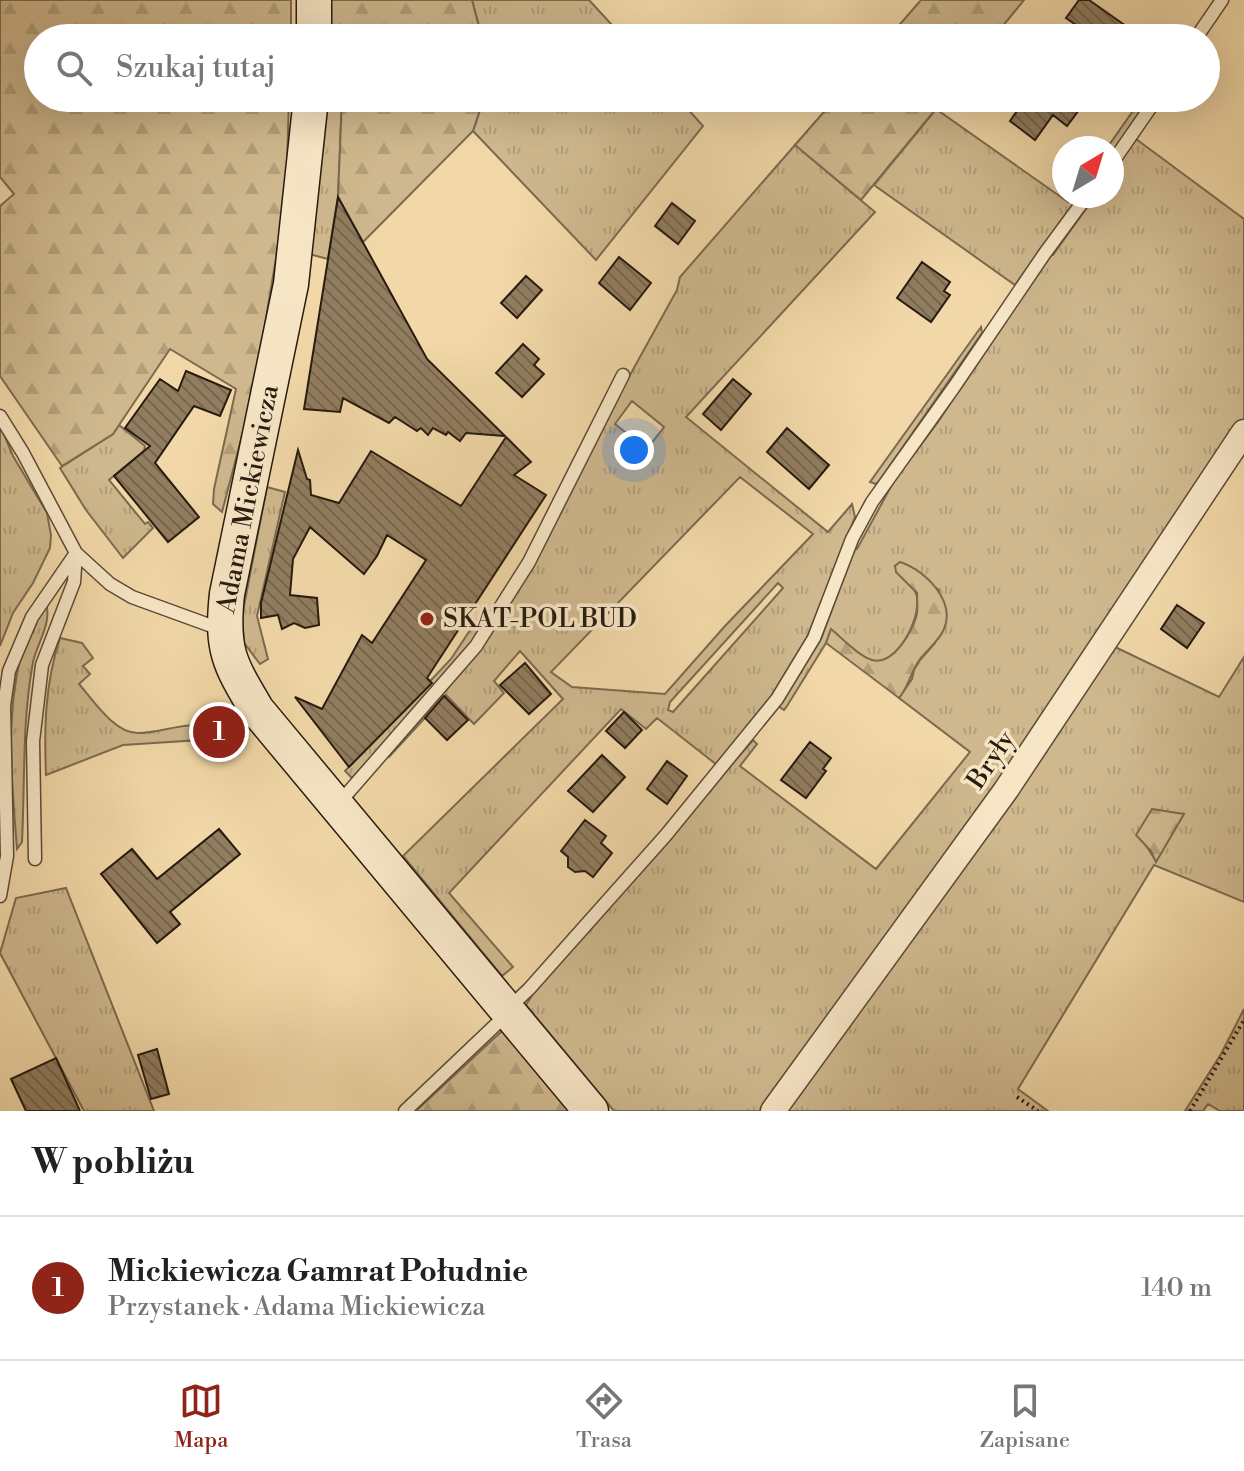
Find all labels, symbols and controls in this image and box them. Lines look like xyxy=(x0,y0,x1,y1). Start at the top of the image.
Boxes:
search box xyxy=(24,24,1220,112)
icon: search xyxy=(52,46,96,90)
text: Szukaj tutaj xyxy=(116,49,276,87)
north arrow xyxy=(1052,136,1124,208)
street label: Adama Mickiewicza xyxy=(210,381,286,617)
your location xyxy=(614,430,654,470)
place label: SKAT-POL BUD xyxy=(443,603,637,635)
marker: SKAT-POL BUD xyxy=(418,610,436,628)
pin: 1 xyxy=(193,702,245,762)
street label: Bryły xyxy=(959,724,1022,796)
text: W pobliżu xyxy=(32,1142,194,1184)
text: Mickiewicza Gamrat Południe xyxy=(108,1253,528,1291)
text: 1 xyxy=(52,1272,64,1304)
text: 140 m xyxy=(1141,1272,1212,1304)
text: Przystanek · Adama Mickiewicza xyxy=(108,1291,486,1323)
tab: Mapa xyxy=(174,1379,228,1454)
tab: Trasa xyxy=(576,1379,632,1454)
tab: Zapisane xyxy=(980,1379,1070,1454)

